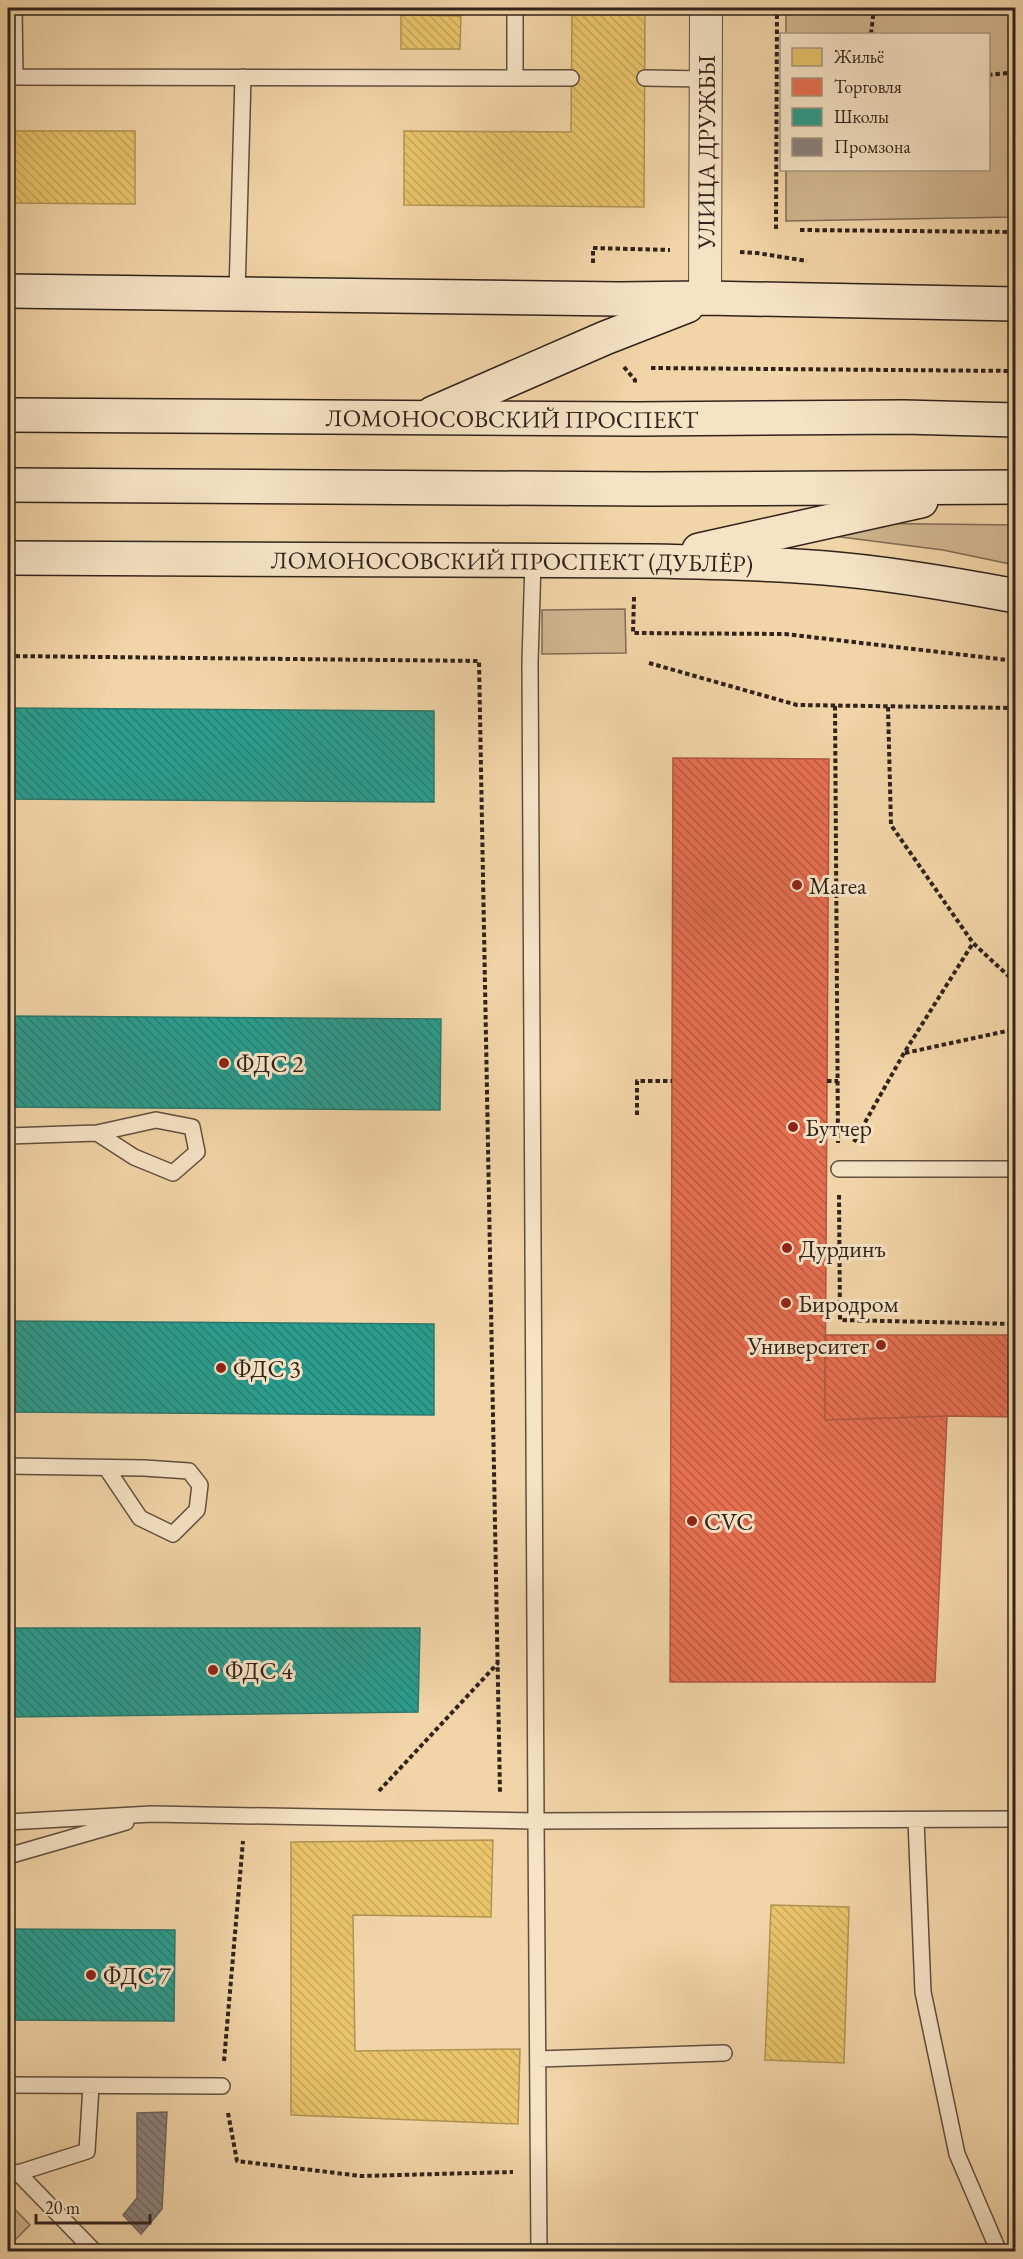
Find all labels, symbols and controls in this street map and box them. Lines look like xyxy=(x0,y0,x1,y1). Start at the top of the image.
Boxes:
legend xyxy=(780,33,990,171)
text: Жильё xyxy=(833,45,884,68)
street label: УЛИЦА ДРУЖБЫ xyxy=(690,55,721,250)
text: Торговля xyxy=(834,75,902,98)
text: Школы xyxy=(834,105,889,128)
text: Промзона xyxy=(834,135,911,158)
street label: ЛОМОНОСОВСКИЙ ПРОСПЕКТ xyxy=(326,402,699,435)
street label: ЛОМОНОСОВСКИЙ ПРОСПЕКТ (ДУБЛЁР) xyxy=(271,544,754,579)
place label: Marea xyxy=(809,870,867,901)
marker: Marea xyxy=(790,878,804,892)
place label: ФДС 2 xyxy=(236,1048,304,1079)
marker: ФДС 2 xyxy=(217,1056,231,1070)
place label: Бутчер xyxy=(805,1112,872,1143)
marker: Бутчер xyxy=(786,1120,800,1134)
place label: Дурдинъ xyxy=(799,1233,886,1264)
marker: Дурдинъ xyxy=(780,1241,794,1255)
place label: Биродром xyxy=(798,1288,899,1319)
marker: Биродром xyxy=(779,1296,793,1310)
place label: Университет xyxy=(747,1330,869,1361)
marker: Университет xyxy=(874,1338,888,1352)
place label: ФДС 3 xyxy=(233,1353,301,1384)
marker: ФДС 3 xyxy=(214,1361,228,1375)
place label: CVC xyxy=(704,1506,753,1537)
marker: CVC xyxy=(685,1514,699,1528)
place label: ФДС 4 xyxy=(225,1655,293,1686)
marker: ФДС 4 xyxy=(206,1663,220,1677)
place label: ФДС 7 xyxy=(103,1960,171,1991)
marker: ФДС 7 xyxy=(84,1968,98,1982)
scale bar xyxy=(36,2187,150,2225)
text: 20 m xyxy=(45,2196,80,2219)

